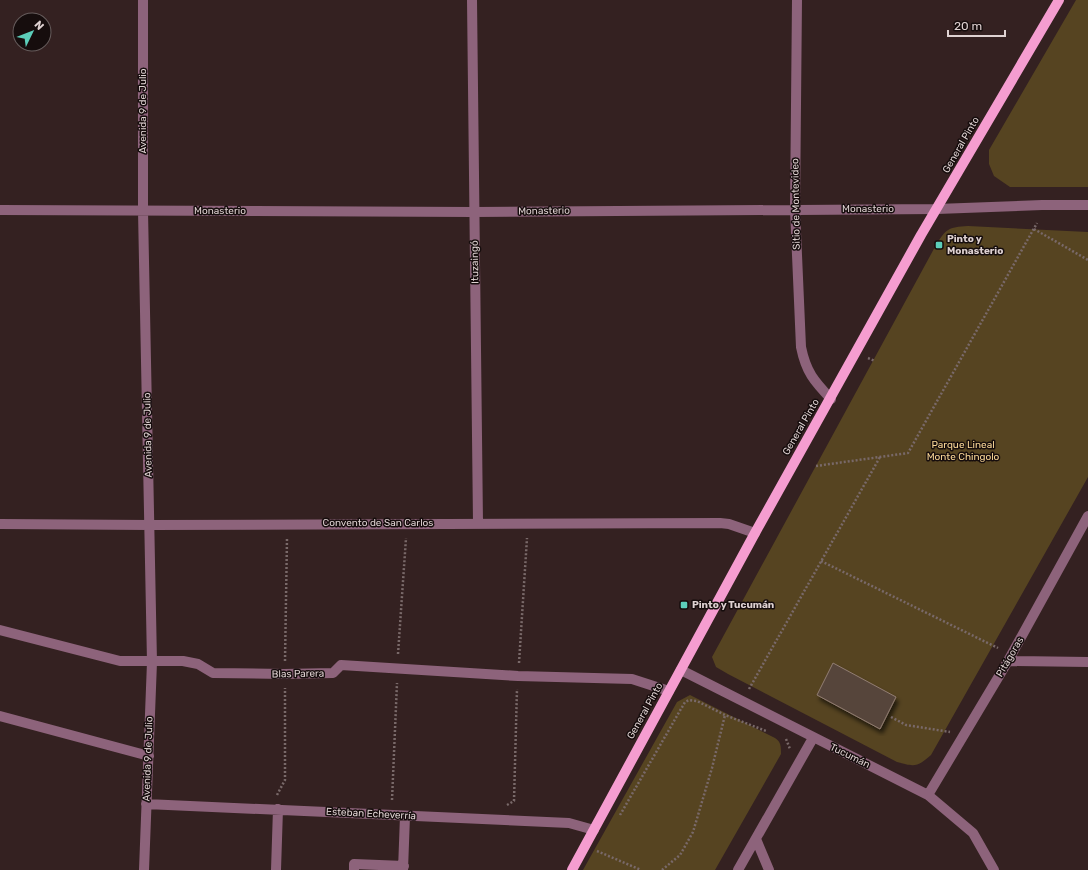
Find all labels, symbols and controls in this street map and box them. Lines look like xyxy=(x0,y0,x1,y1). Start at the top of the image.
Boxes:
north arrow xyxy=(12,12,52,52)
scale bar xyxy=(948,12,1005,38)
text: N xyxy=(31,18,46,33)
text: 20 m xyxy=(954,19,982,33)
street label: Avenida 9 de Julio xyxy=(137,68,149,154)
street label: General Pinto xyxy=(940,115,982,175)
street label: Sitio de Montevideo xyxy=(789,158,803,250)
street label: Monasterio xyxy=(842,203,894,215)
street label: Monasterio xyxy=(194,205,246,217)
street label: Monasterio xyxy=(518,205,570,217)
place label: Pinto y Monasterio xyxy=(947,233,1003,257)
street label: Ituzaingó xyxy=(469,240,481,284)
marker: Pinto y Monasterio xyxy=(934,240,944,250)
street label: Avenida 9 de Julio xyxy=(141,392,155,478)
street label: General Pinto xyxy=(780,397,822,457)
park label: Parque Lineal Monte Chingolo xyxy=(927,439,1000,463)
street label: Convento de San Carlos xyxy=(323,517,433,529)
place label: Pinto y Tucumán xyxy=(692,599,774,611)
marker: Pinto y Tucumán xyxy=(679,600,689,610)
street label: Pitágoras xyxy=(994,635,1026,679)
street label: Blas Parera xyxy=(272,668,324,680)
street label: General Pinto xyxy=(625,680,666,741)
street label: Avenida 9 de Julio xyxy=(141,716,155,802)
street label: Tucumán xyxy=(828,741,872,771)
street label: Esteban Echeverría xyxy=(326,806,416,822)

